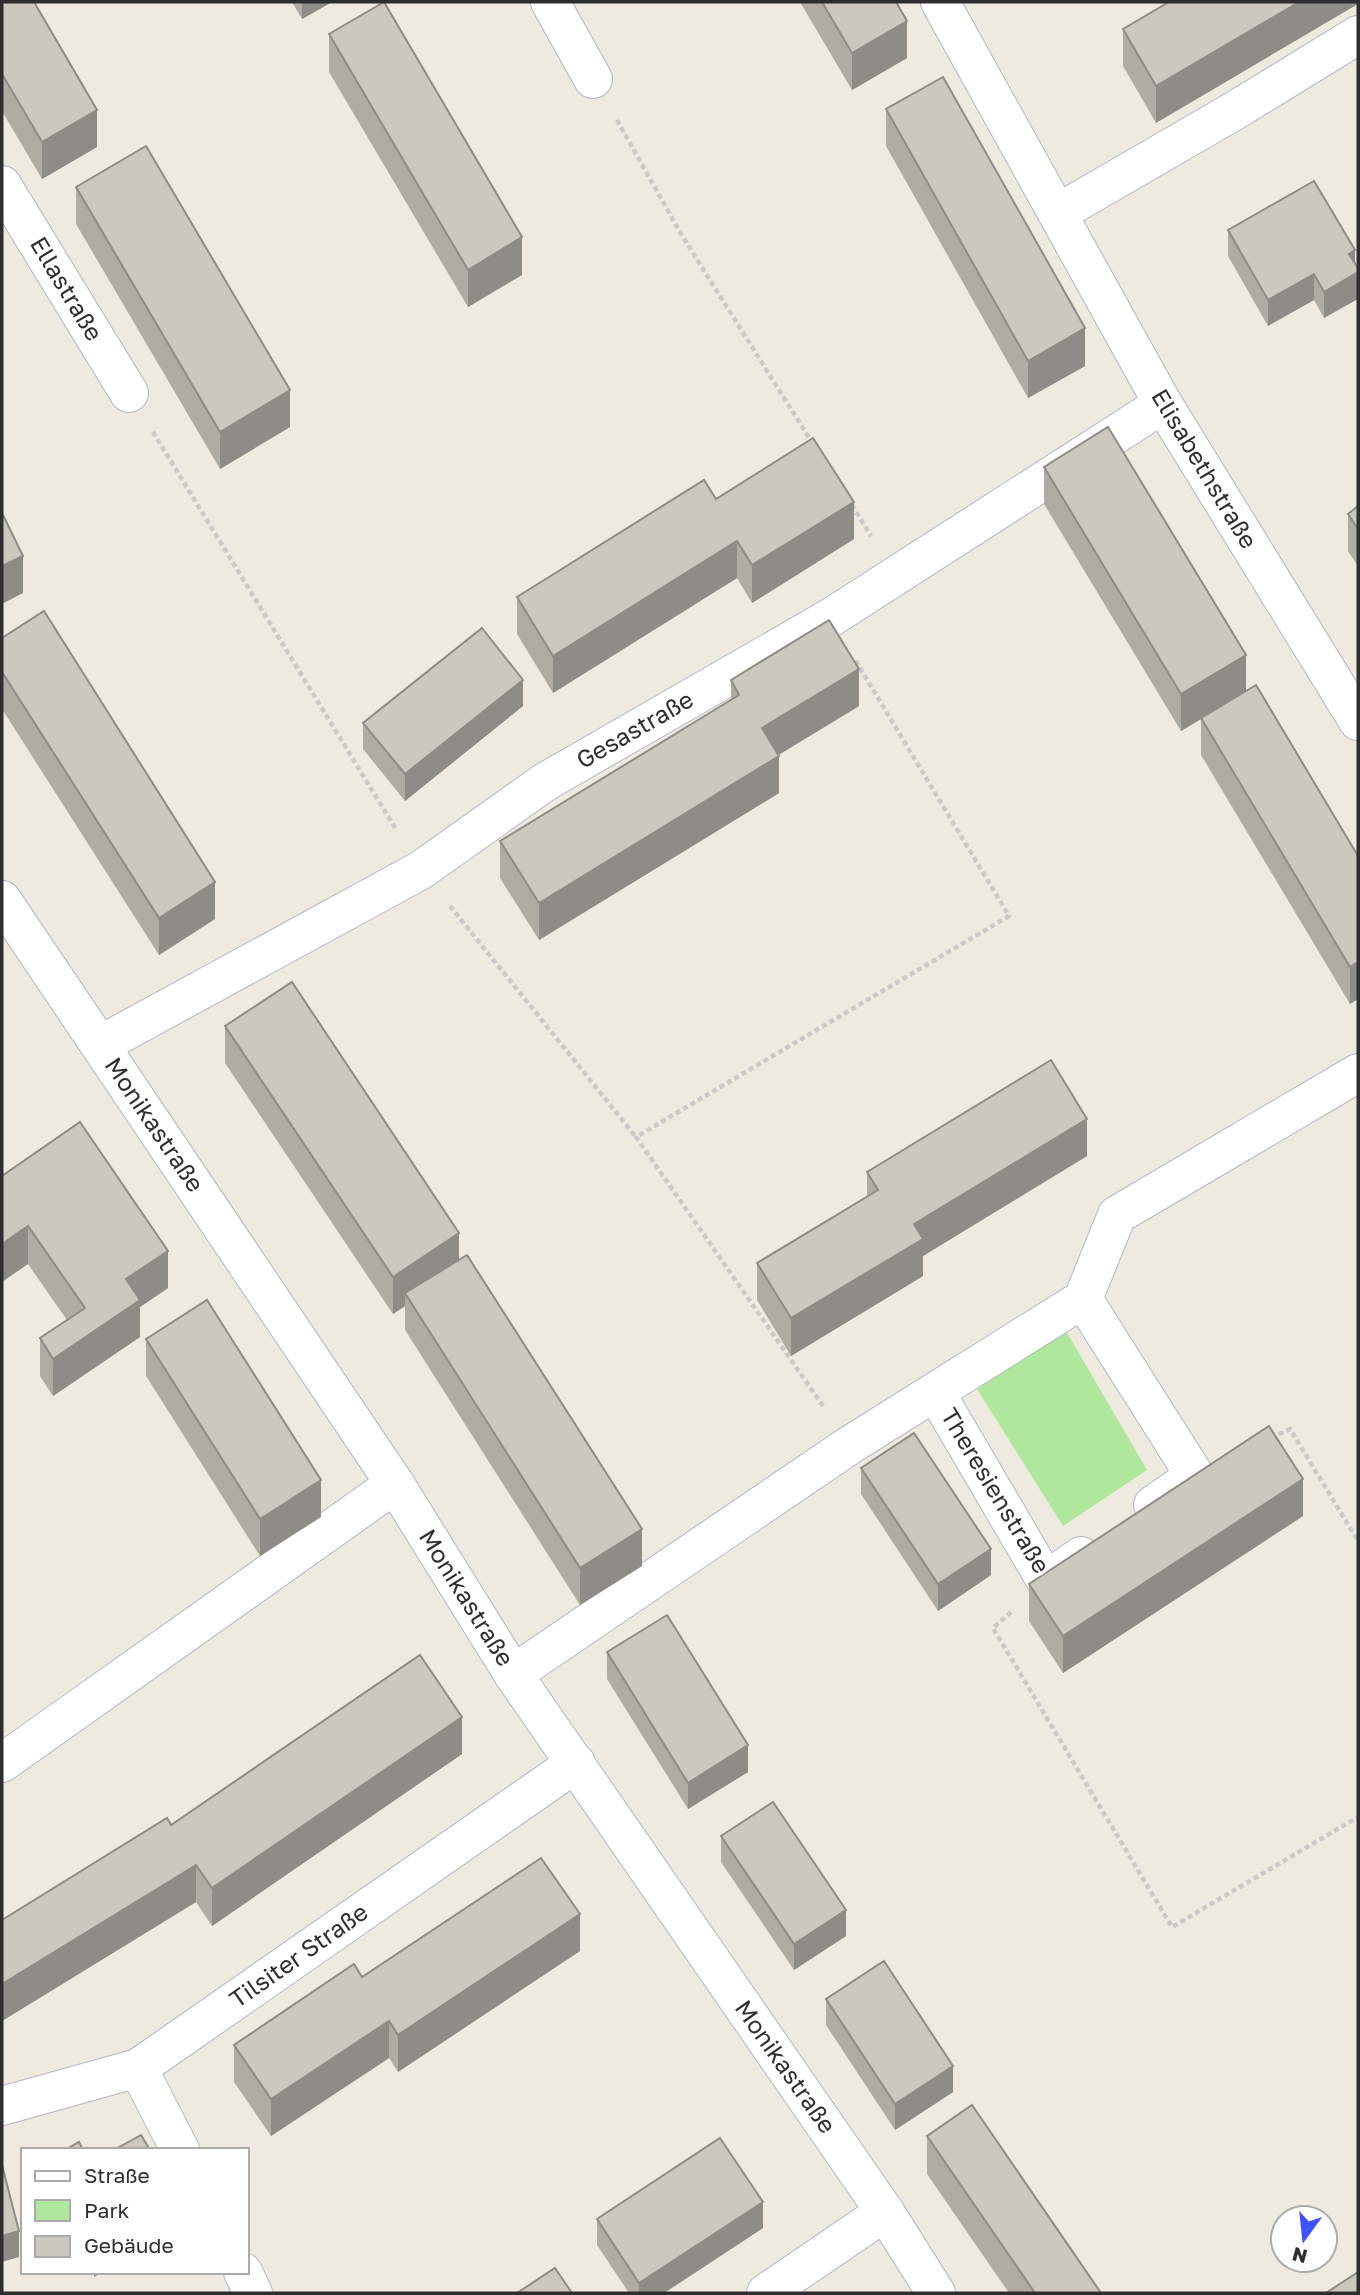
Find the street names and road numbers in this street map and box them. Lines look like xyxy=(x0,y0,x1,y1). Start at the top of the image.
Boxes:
street label: Ellastraße xyxy=(25,231,110,346)
street label: Elisabethstraße xyxy=(1146,383,1264,553)
street label: Gesastraße xyxy=(571,684,698,774)
street label: Monikastraße xyxy=(100,1051,211,1197)
street label: Theresienstraße xyxy=(936,1402,1057,1578)
street label: Monikastraße xyxy=(414,1523,521,1671)
street label: Tilsiter Straße xyxy=(223,1896,373,2013)
street label: Monikastraße xyxy=(730,1994,843,2138)

